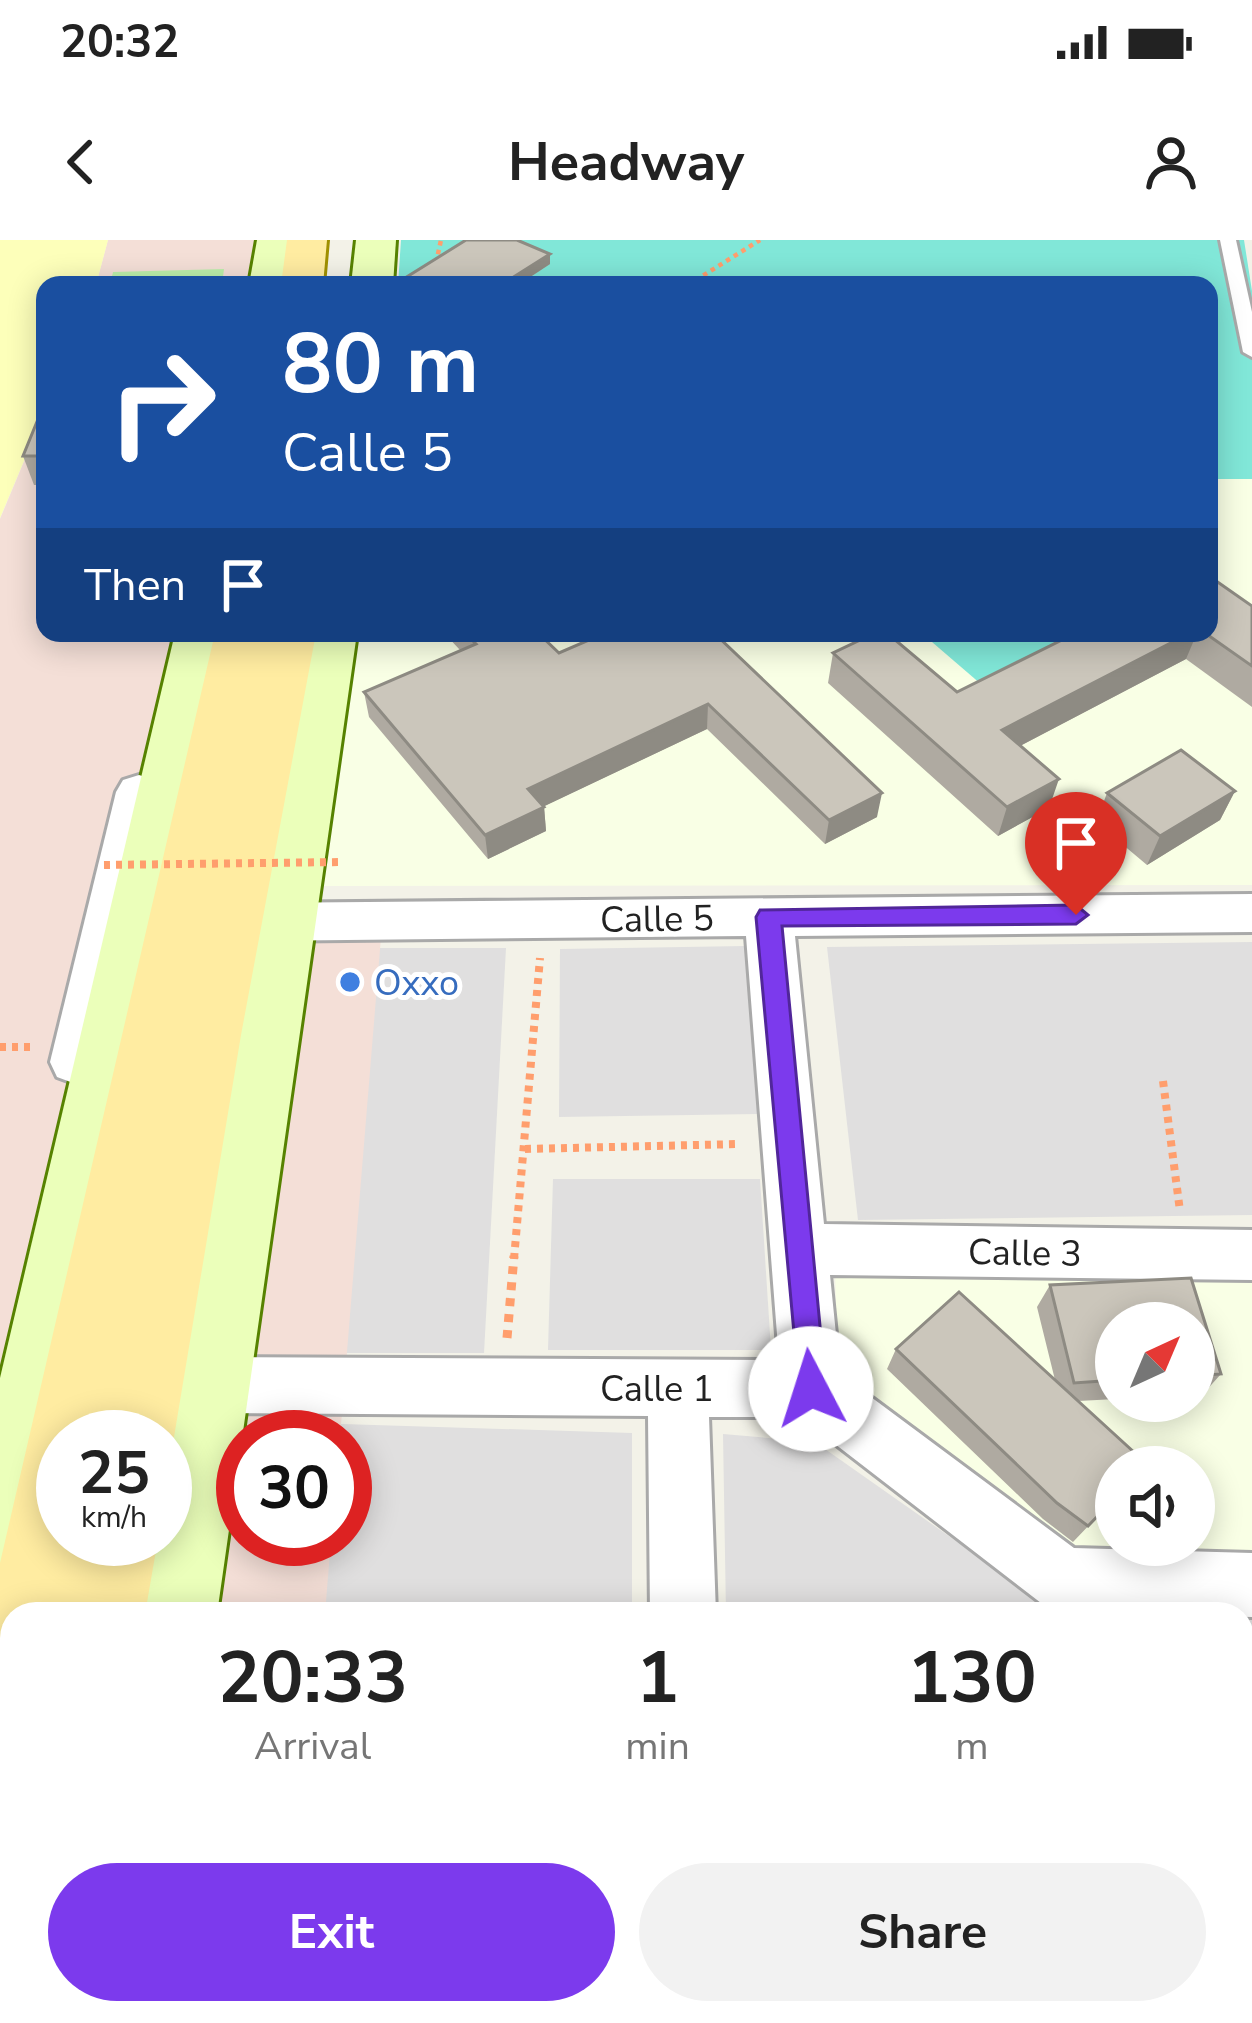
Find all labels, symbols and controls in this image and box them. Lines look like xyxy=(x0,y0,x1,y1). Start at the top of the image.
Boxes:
text: 20:32 xyxy=(60,12,179,73)
text: Headway xyxy=(508,125,744,199)
icon: back xyxy=(48,129,114,195)
icon: person xyxy=(1138,129,1204,195)
text: 80 m xyxy=(282,307,479,422)
icon: right xyxy=(84,324,240,480)
text: Calle 5 xyxy=(282,416,453,490)
icon: arrive xyxy=(210,552,276,618)
text: Then xyxy=(84,555,186,616)
pin xyxy=(1025,792,1127,915)
icon: arrive xyxy=(1043,810,1109,876)
street label: Calle 5 xyxy=(600,894,714,945)
place label: Oxxo xyxy=(374,959,459,1008)
marker: Oxxo xyxy=(337,969,363,995)
street label: Calle 3 xyxy=(968,1228,1082,1279)
north arrow xyxy=(1095,1302,1215,1422)
map controls xyxy=(1095,1302,1215,1566)
position arrow xyxy=(748,1326,874,1452)
street label: Calle 1 xyxy=(600,1365,714,1414)
speed limit sign: 30 xyxy=(216,1410,372,1566)
text: 25 xyxy=(78,1432,150,1514)
button: sound xyxy=(1095,1446,1215,1566)
text: km/h xyxy=(81,1497,147,1538)
text: 20:33 xyxy=(217,1629,408,1727)
text: 1 xyxy=(636,1629,679,1727)
text: 130 xyxy=(907,1629,1037,1727)
text: Arrival xyxy=(254,1720,371,1773)
text: min xyxy=(625,1720,690,1773)
text: m xyxy=(955,1720,989,1773)
button: Exit xyxy=(48,1863,615,2001)
button: Share xyxy=(639,1863,1206,2001)

